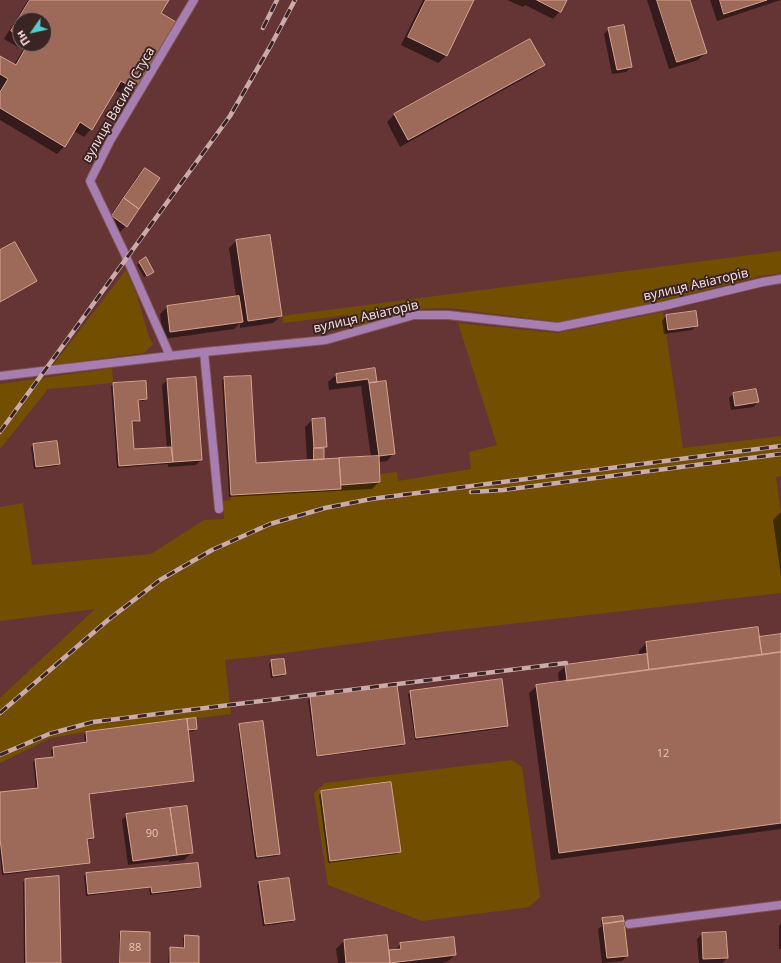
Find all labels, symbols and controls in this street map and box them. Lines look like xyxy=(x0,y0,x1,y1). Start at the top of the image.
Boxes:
north arrow xyxy=(12,12,52,52)
text: Пн xyxy=(12,28,33,49)
street label: вулиця Василя Стуса xyxy=(80,44,158,166)
street label: вулиця Авіаторів xyxy=(642,265,750,305)
street label: вулиця Авіаторів xyxy=(312,297,420,337)
house number: 12 xyxy=(657,747,669,761)
house number: 90 xyxy=(146,827,158,841)
house number: 88 xyxy=(129,941,141,955)

